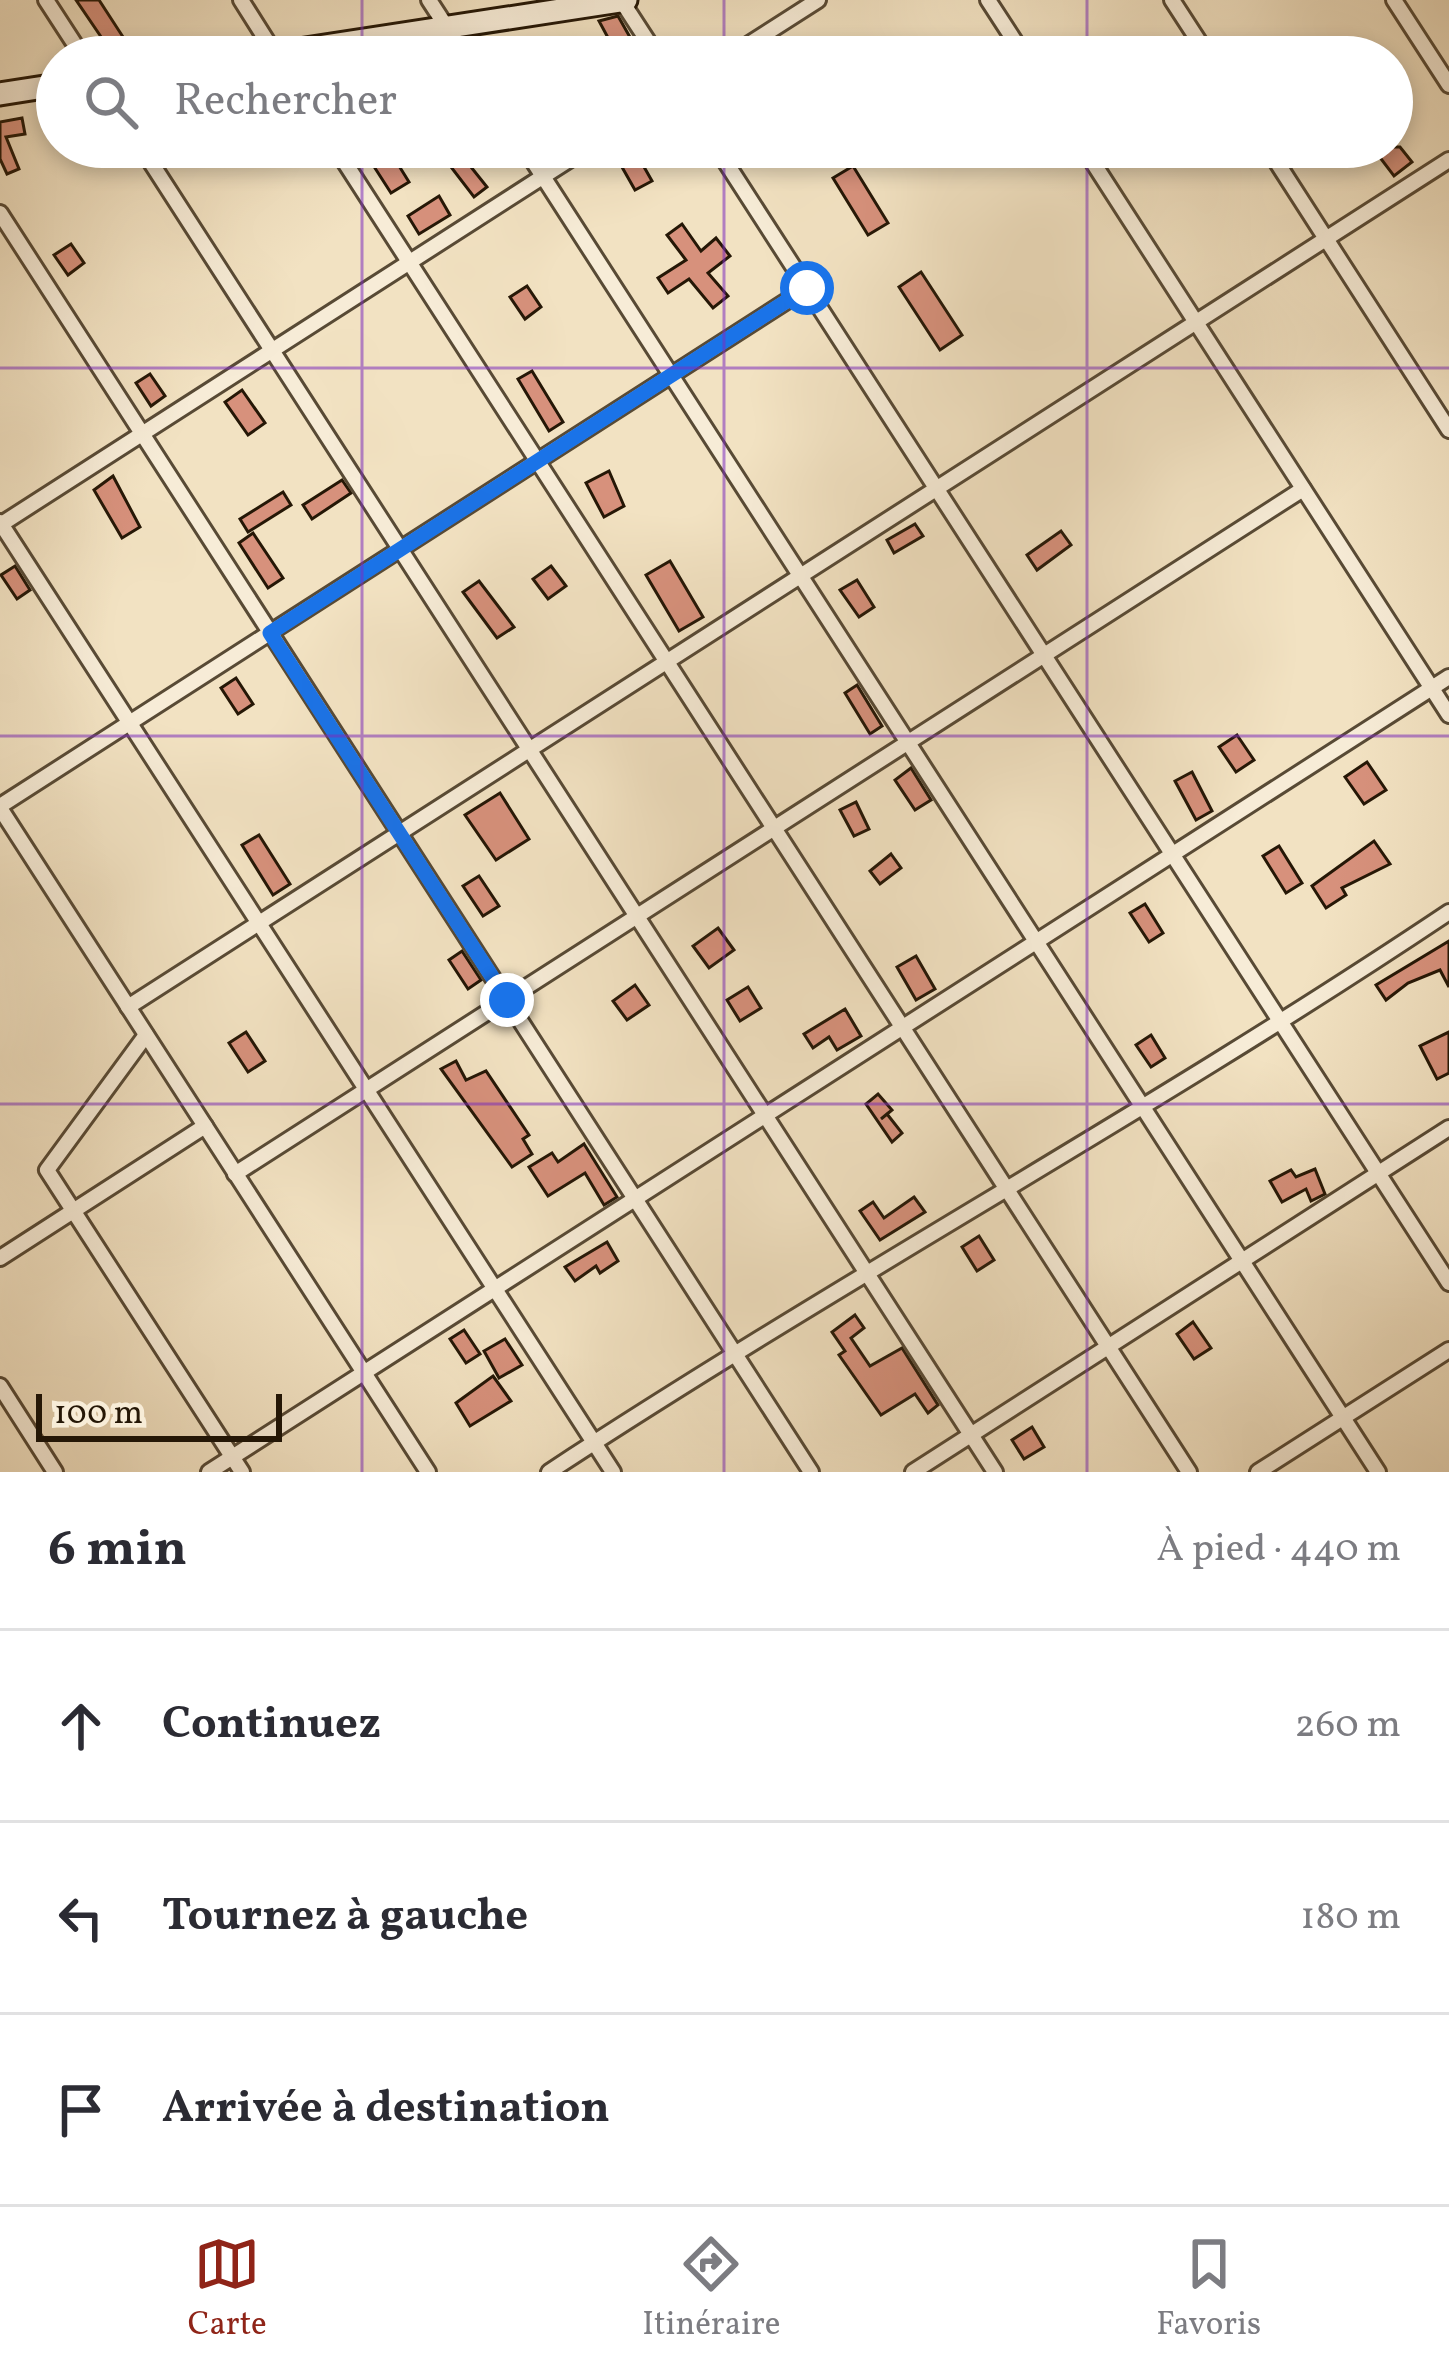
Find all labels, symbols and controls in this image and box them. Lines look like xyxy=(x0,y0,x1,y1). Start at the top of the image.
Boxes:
search box xyxy=(36,36,1413,168)
icon: search xyxy=(78,69,144,135)
text: Rechercher xyxy=(174,71,397,134)
route start xyxy=(780,261,834,315)
route end xyxy=(480,973,534,1027)
scale bar xyxy=(36,1388,282,1441)
text: 100 m xyxy=(54,1392,143,1438)
text: 6 min xyxy=(48,1515,187,1586)
text: À pied · 440 m xyxy=(1156,1523,1401,1577)
icon: ahead xyxy=(48,1693,114,1759)
text: Continuez xyxy=(162,1694,381,1757)
text: 260 m xyxy=(1295,1699,1401,1753)
icon: left xyxy=(48,1885,114,1951)
text: Tournez à gauche xyxy=(162,1886,528,1949)
text: 180 m xyxy=(1300,1891,1401,1945)
icon: arrive xyxy=(48,2077,114,2143)
text: Arrivée à destination xyxy=(162,2078,610,2141)
tab: Carte xyxy=(188,2231,267,2349)
tab: Itinéraire xyxy=(642,2231,781,2349)
tab: Favoris xyxy=(1156,2231,1261,2349)

